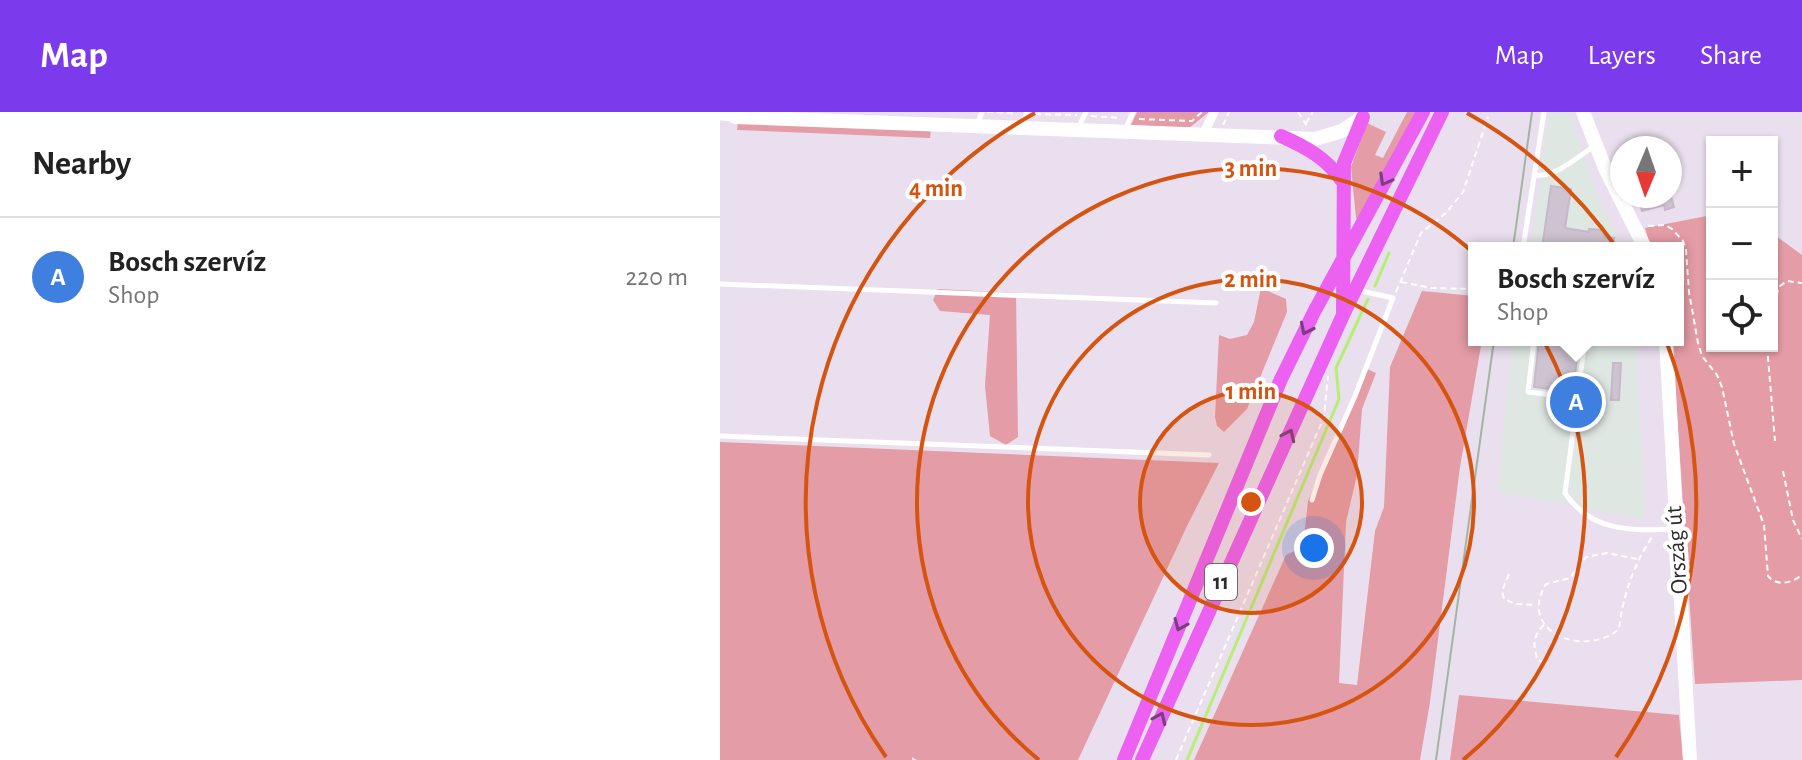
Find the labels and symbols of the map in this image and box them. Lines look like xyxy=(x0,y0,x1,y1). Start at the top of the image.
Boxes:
north arrow xyxy=(1610,136,1682,208)
text: 3 min xyxy=(1225,157,1277,181)
one-way arrow xyxy=(1380,172,1395,187)
text: 4 min xyxy=(909,177,963,201)
text: 2 min xyxy=(1224,268,1278,292)
one-way arrow xyxy=(1300,320,1316,335)
pin: A xyxy=(1550,372,1602,432)
text: 1 min xyxy=(1226,380,1276,404)
one-way arrow xyxy=(1279,429,1295,443)
centre of rings xyxy=(1237,488,1265,516)
street label: Ország út xyxy=(1662,505,1692,595)
your location xyxy=(1294,528,1334,568)
road number: 11 xyxy=(1205,564,1237,600)
one-way arrow xyxy=(1174,617,1190,631)
one-way arrow xyxy=(1151,712,1167,726)

